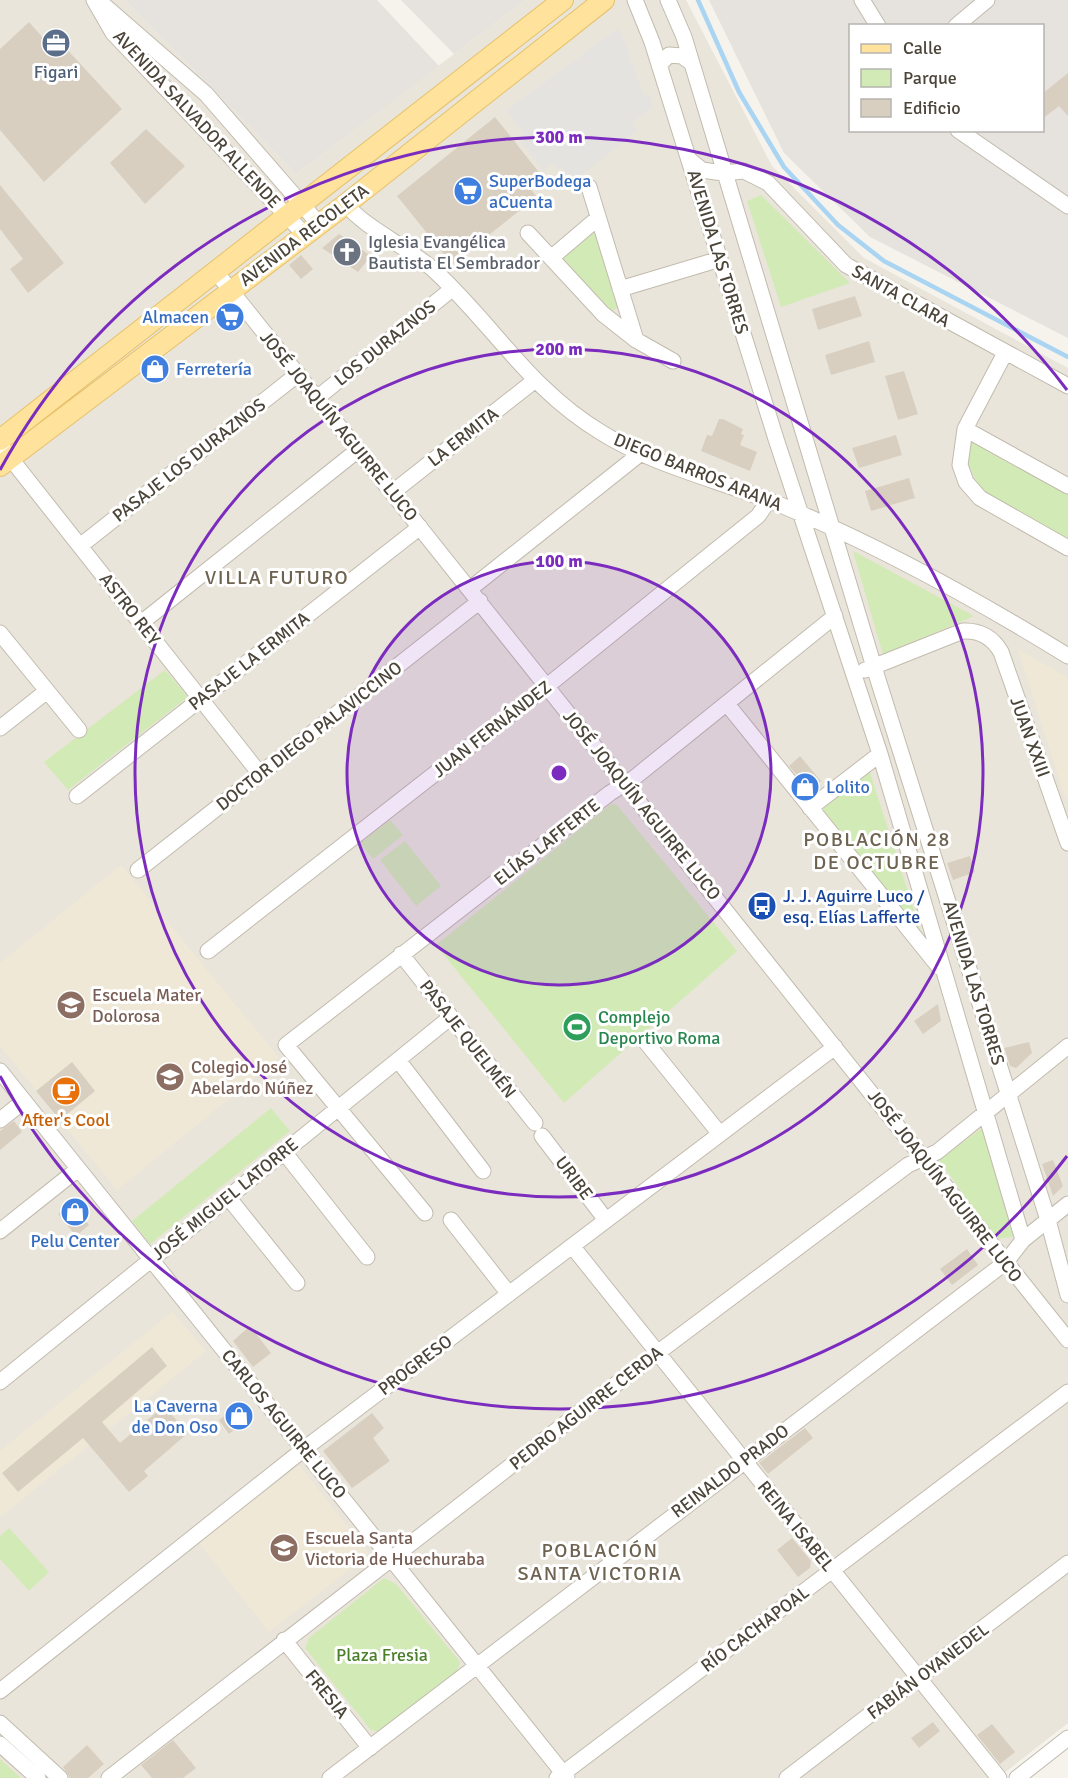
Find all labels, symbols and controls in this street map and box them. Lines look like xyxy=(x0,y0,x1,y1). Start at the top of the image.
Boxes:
legend xyxy=(849,24,1044,132)
street label: AVENIDA SALVADOR ALLENDE xyxy=(109,25,285,213)
office icon: Figari xyxy=(40,27,72,59)
text: Calle xyxy=(903,37,942,59)
place label: Figari xyxy=(34,61,78,83)
text: Parque xyxy=(903,67,957,89)
text: Edificio xyxy=(903,97,961,119)
text: 300 m xyxy=(535,126,583,148)
street label: AVENIDA LAS TORRES xyxy=(683,167,753,337)
place label: SuperBodega aCuenta xyxy=(489,170,591,213)
supermarket icon: SuperBodega aCuenta xyxy=(452,175,484,207)
street label: AVENIDA RECOLETA xyxy=(235,179,373,291)
place label: Iglesia Evangélica Bautista El Sembrador xyxy=(368,231,540,274)
church icon: Iglesia Evangélica Bautista El Sembrador xyxy=(331,236,363,268)
street label: SANTA CLARA xyxy=(848,260,954,332)
street label: LOS DURAZNOS xyxy=(330,295,440,391)
supermarket icon: Almacen xyxy=(214,301,246,333)
place label: Almacen xyxy=(142,306,209,328)
street label: JOSÉ JOAQUÍN AGUIRRE LUCO xyxy=(255,326,423,526)
text: 200 m xyxy=(535,338,583,360)
shop icon: Ferretería xyxy=(139,353,171,385)
place label: Ferretería xyxy=(176,358,252,380)
street label: PASAJE LOS DURAZNOS xyxy=(108,393,270,527)
street label: LA ERMITA xyxy=(423,403,503,471)
street label: DIEGO BARROS ARANA xyxy=(611,428,785,516)
text: 100 m xyxy=(535,550,583,572)
district label: VILLA FUTURO xyxy=(205,565,349,590)
street label: ASTRO REY xyxy=(95,568,165,650)
street label: PASAJE LA ERMITA xyxy=(184,607,314,715)
street label: DOCTOR DIEGO PALAVICCINO xyxy=(212,657,406,815)
street label: JUAN FERNÁNDEZ xyxy=(428,676,556,782)
street label: JUAN XXIII xyxy=(1005,694,1055,780)
street label: JOSÉ JOAQUÍN AGUIRRE LUCO xyxy=(558,705,726,905)
centre of rings xyxy=(549,763,569,783)
shop icon: Lolito xyxy=(789,771,821,803)
place label: Lolito xyxy=(826,776,870,798)
street label: ELÍAS LAFFERTE xyxy=(490,794,604,890)
district label: POBLACIÓN 28 DE OCTUBRE xyxy=(803,827,951,875)
place label: J. J. Aguirre Luco / esq. Elías Lafferte xyxy=(783,885,925,928)
bus stop icon: J. J. Aguirre Luco / esq. Elías Lafferte xyxy=(746,890,778,922)
street label: AVENIDA LAS TORRES xyxy=(939,898,1009,1068)
street label: PASAJE QUELMÉN xyxy=(415,976,521,1102)
place label: Escuela Mater Dolorosa xyxy=(92,984,201,1027)
school or university icon: Escuela Mater Dolorosa xyxy=(55,989,87,1021)
place label: Complejo Deportivo Roma xyxy=(598,1006,720,1049)
sports icon: Complejo Deportivo Roma xyxy=(561,1011,593,1043)
place label: Colegio José Abelardo Núñez xyxy=(191,1056,313,1099)
school or university icon: Colegio José Abelardo Núñez xyxy=(154,1061,186,1093)
cafe icon: After's Cool xyxy=(50,1075,82,1107)
street label: JOSÉ JOAQUÍN AGUIRRE LUCO xyxy=(863,1085,1027,1287)
place label: After's Cool xyxy=(22,1109,110,1131)
street label: JOSÉ MIGUEL LATORRE xyxy=(147,1133,303,1265)
street label: URIBE xyxy=(550,1152,598,1204)
shop icon: Pelu Center xyxy=(59,1196,91,1228)
place label: Pelu Center xyxy=(31,1230,120,1252)
street label: PROGRESO xyxy=(374,1330,456,1400)
street label: PEDRO AGUIRRE CERDA xyxy=(505,1341,667,1475)
street label: CARLOS AGUIRRE LUCO xyxy=(217,1345,351,1503)
place label: La Caverna de Don Oso xyxy=(132,1395,218,1438)
shop icon: La Caverna de Don Oso xyxy=(223,1400,255,1432)
street label: REINALDO PRADO xyxy=(667,1420,793,1522)
street label: REINA ISABEL xyxy=(753,1476,839,1576)
place label: Escuela Santa Victoria de Huechuraba xyxy=(305,1527,485,1570)
school or university icon: Escuela Santa Victoria de Huechuraba xyxy=(268,1532,300,1564)
district label: POBLACIÓN SANTA VICTORIA xyxy=(517,1538,683,1586)
street label: RÍO CACHAPOAL xyxy=(697,1581,813,1677)
street label: FABIÁN OYANEDEL xyxy=(863,1618,993,1724)
park label: Plaza Fresia xyxy=(336,1644,428,1666)
street label: FRESIA xyxy=(301,1665,353,1723)

